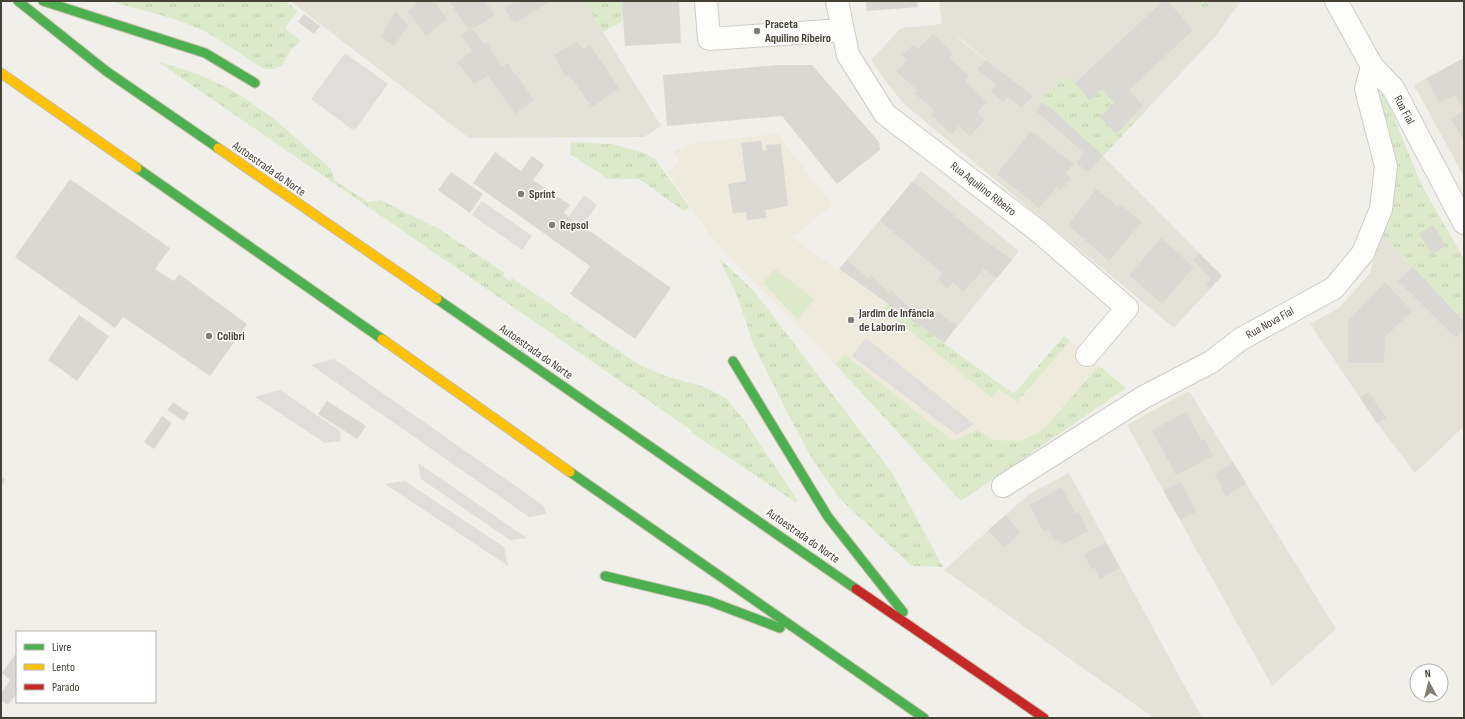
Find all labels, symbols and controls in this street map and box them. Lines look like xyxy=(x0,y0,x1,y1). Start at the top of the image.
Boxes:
place label: Praceta Aquilino Ribeiro xyxy=(764,17,831,46)
marker: Praceta Aquilino Ribeiro xyxy=(752,26,762,36)
street label: Rua Fial xyxy=(1390,93,1418,127)
street label: Autoestrada do Norte xyxy=(229,138,309,200)
street label: Rua Aquilino Ribeiro xyxy=(947,159,1019,219)
place label: Sprint xyxy=(529,187,555,202)
marker: Sprint xyxy=(516,189,526,199)
place label: Repsol xyxy=(560,218,588,233)
marker: Repsol xyxy=(547,220,557,230)
street label: Rua Nova Fial xyxy=(1243,304,1297,342)
place label: Jardim de Infância de Laborim xyxy=(858,306,934,335)
marker: Jardim de Infância de Laborim xyxy=(846,315,856,325)
street label: Autoestrada do Norte xyxy=(496,321,576,383)
place label: Colibri xyxy=(217,329,245,344)
marker: Colibri xyxy=(204,331,214,341)
street label: Autoestrada do Norte xyxy=(763,505,843,567)
legend xyxy=(16,631,156,703)
text: Livre xyxy=(52,640,72,655)
text: Lento xyxy=(52,660,75,675)
north arrow xyxy=(1409,663,1449,703)
text: N xyxy=(1424,667,1432,680)
text: Parado xyxy=(52,680,79,695)

